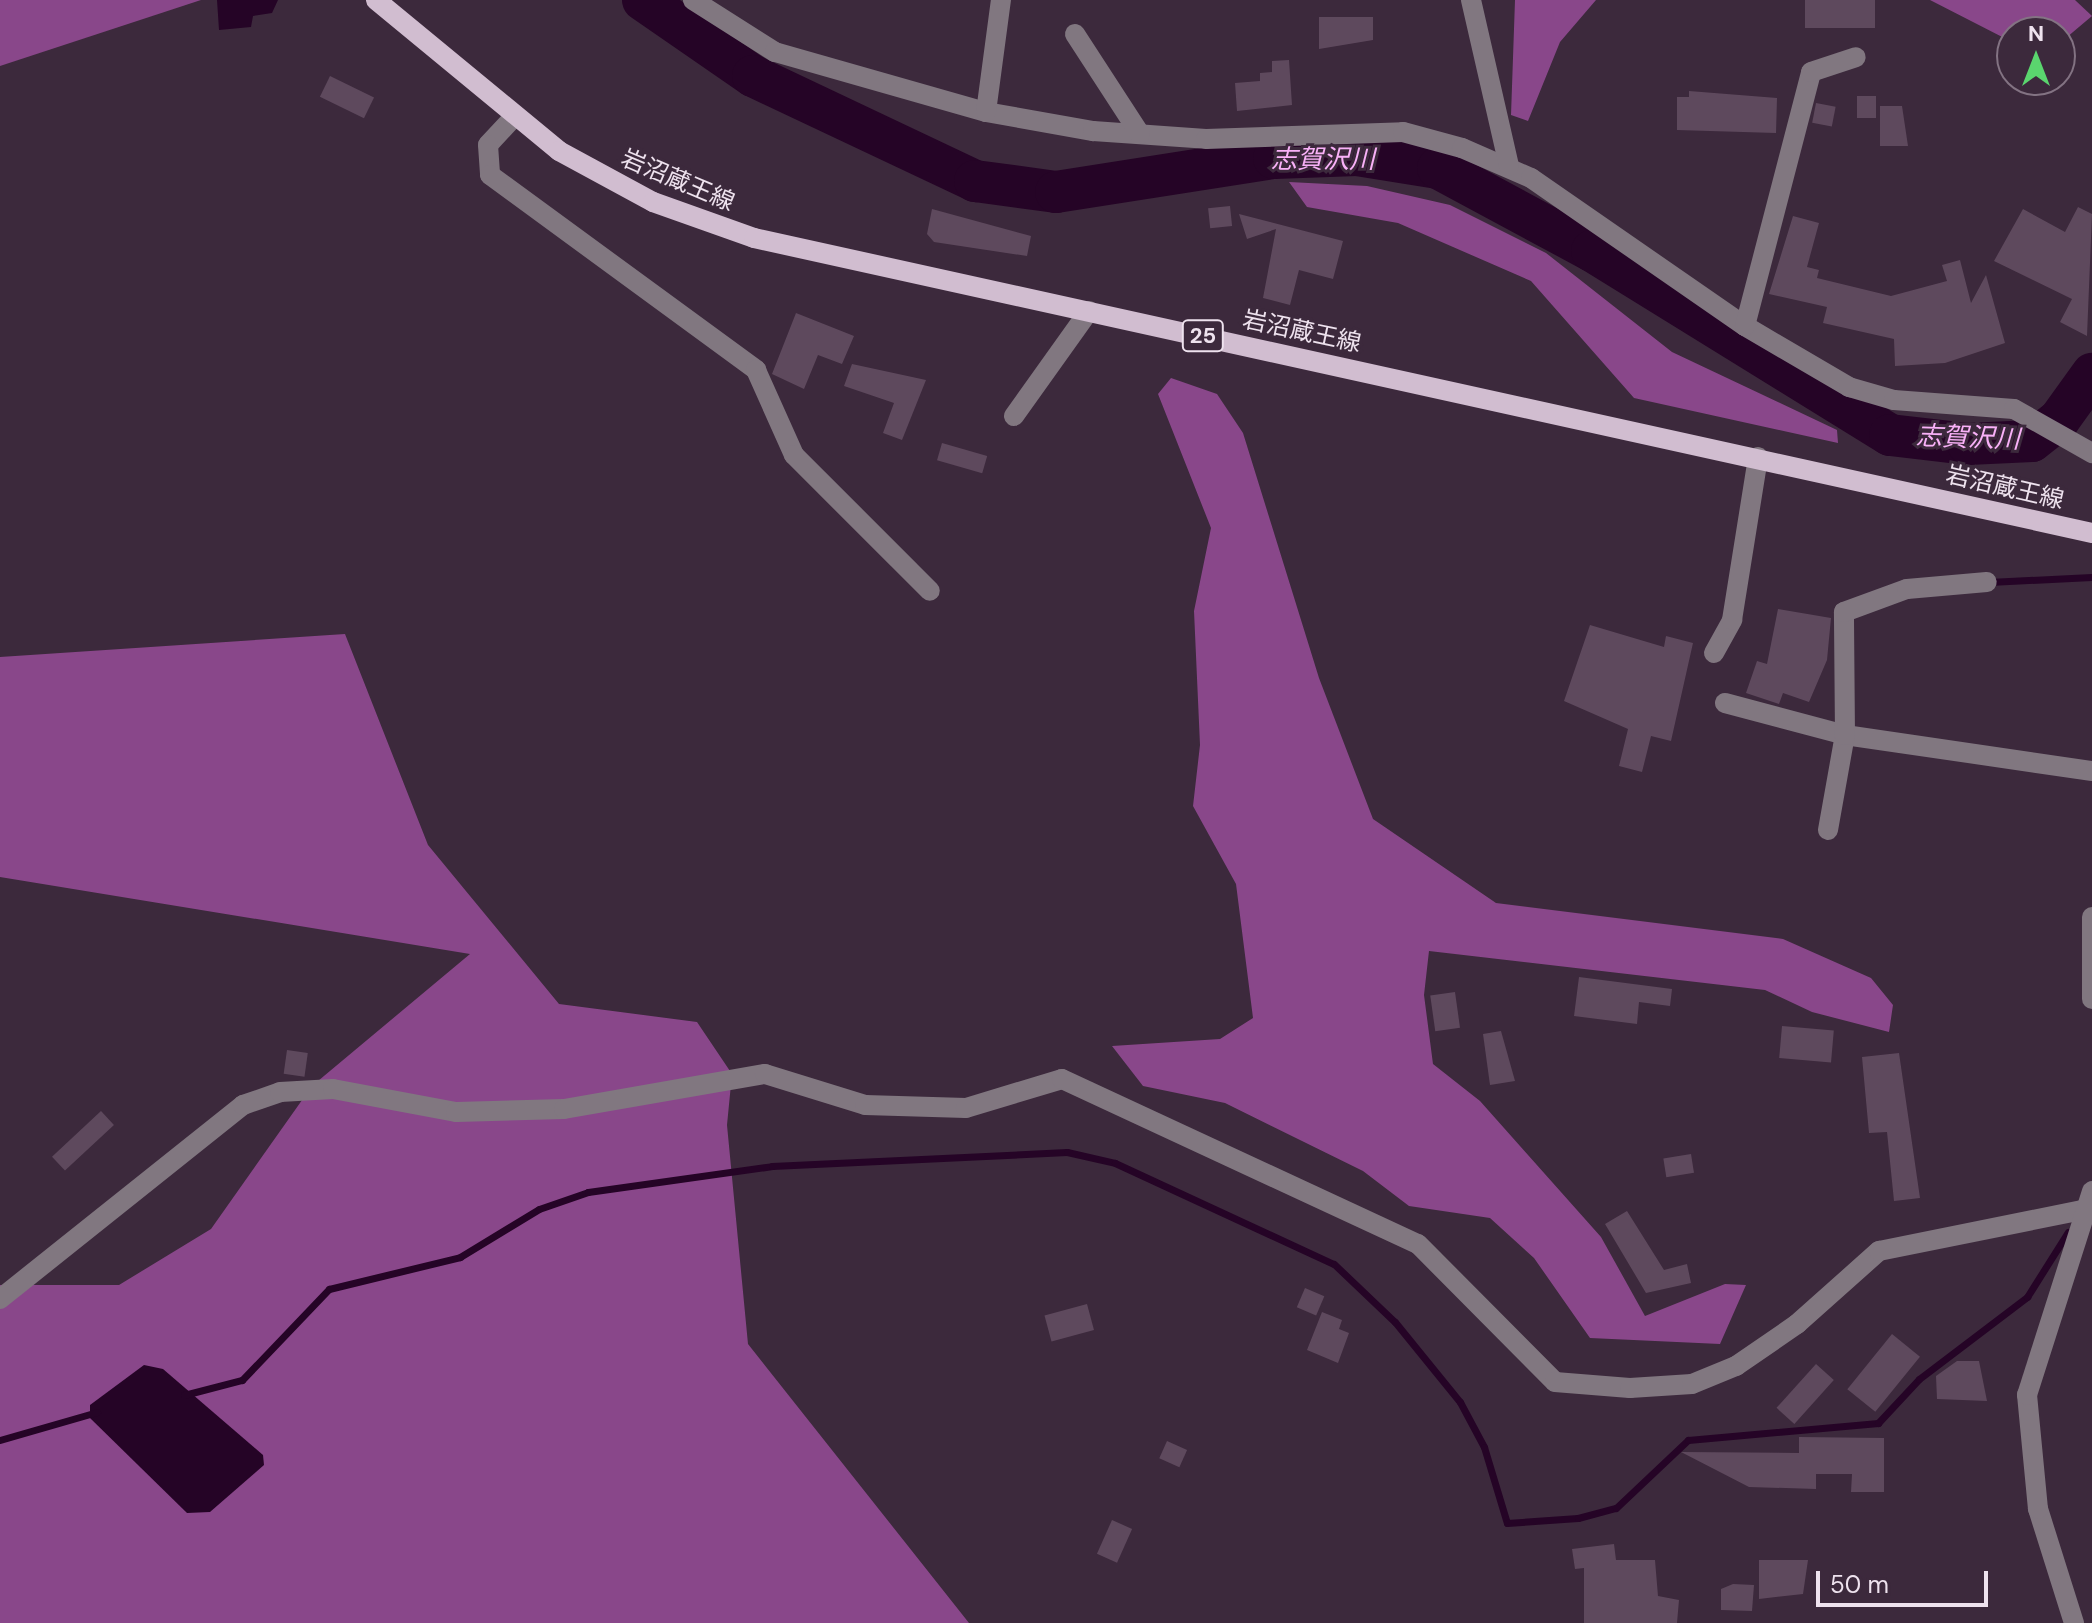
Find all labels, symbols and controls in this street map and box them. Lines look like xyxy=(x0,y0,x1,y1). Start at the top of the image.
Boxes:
north arrow xyxy=(1996,16,2076,96)
text: N xyxy=(2028,19,2044,48)
street label: 岩沼蔵王線 xyxy=(617,143,739,217)
water label: 志賀沢川 xyxy=(1271,144,1375,176)
street label: 岩沼蔵王線 xyxy=(1240,304,1364,358)
road number: 25 xyxy=(1181,318,1225,354)
water label: 志賀沢川 xyxy=(1915,421,2021,455)
street label: 岩沼蔵王線 xyxy=(1943,459,2067,515)
scale bar xyxy=(1820,1555,1992,1605)
text: 50 m xyxy=(1830,1569,1889,1600)

